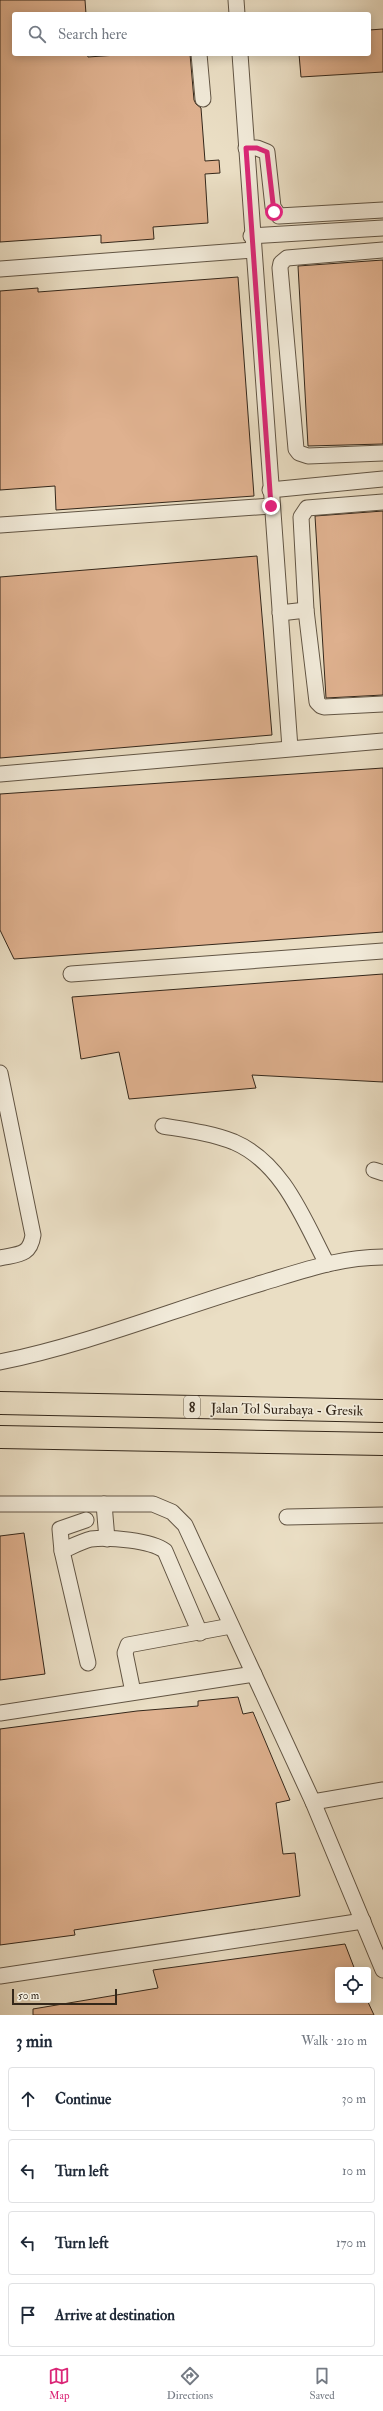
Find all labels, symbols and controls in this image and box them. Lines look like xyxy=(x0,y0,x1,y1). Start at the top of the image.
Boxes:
search box xyxy=(12,12,371,56)
icon: search xyxy=(26,23,48,45)
text: Search here xyxy=(58,25,127,44)
route start xyxy=(265,203,283,221)
route end xyxy=(262,497,280,515)
road number: 8 xyxy=(184,1396,200,1418)
street label: Jalan Tol Surabaya - Gresik xyxy=(210,1400,364,1420)
map controls xyxy=(335,1967,371,2003)
button: locate xyxy=(335,1967,371,2003)
scale bar xyxy=(12,1987,117,2006)
text: 50 m xyxy=(18,1989,39,2002)
text: 3 min xyxy=(16,2031,53,2052)
text: Walk · 210 m xyxy=(301,2033,367,2049)
icon: ahead xyxy=(17,2088,39,2110)
text: Continue xyxy=(55,2090,111,2109)
text: 30 m xyxy=(342,2091,366,2107)
icon: left xyxy=(17,2160,39,2182)
text: Turn left xyxy=(55,2162,109,2181)
text: 10 m xyxy=(342,2163,366,2179)
icon: left xyxy=(17,2232,39,2254)
text: Turn left xyxy=(55,2234,109,2253)
text: 170 m xyxy=(336,2235,366,2251)
icon: arrive xyxy=(17,2304,39,2326)
text: Arrive at destination xyxy=(55,2306,175,2325)
tab: Map xyxy=(48,2365,70,2402)
tab: Directions xyxy=(167,2365,213,2402)
tab: Saved xyxy=(310,2365,335,2402)

